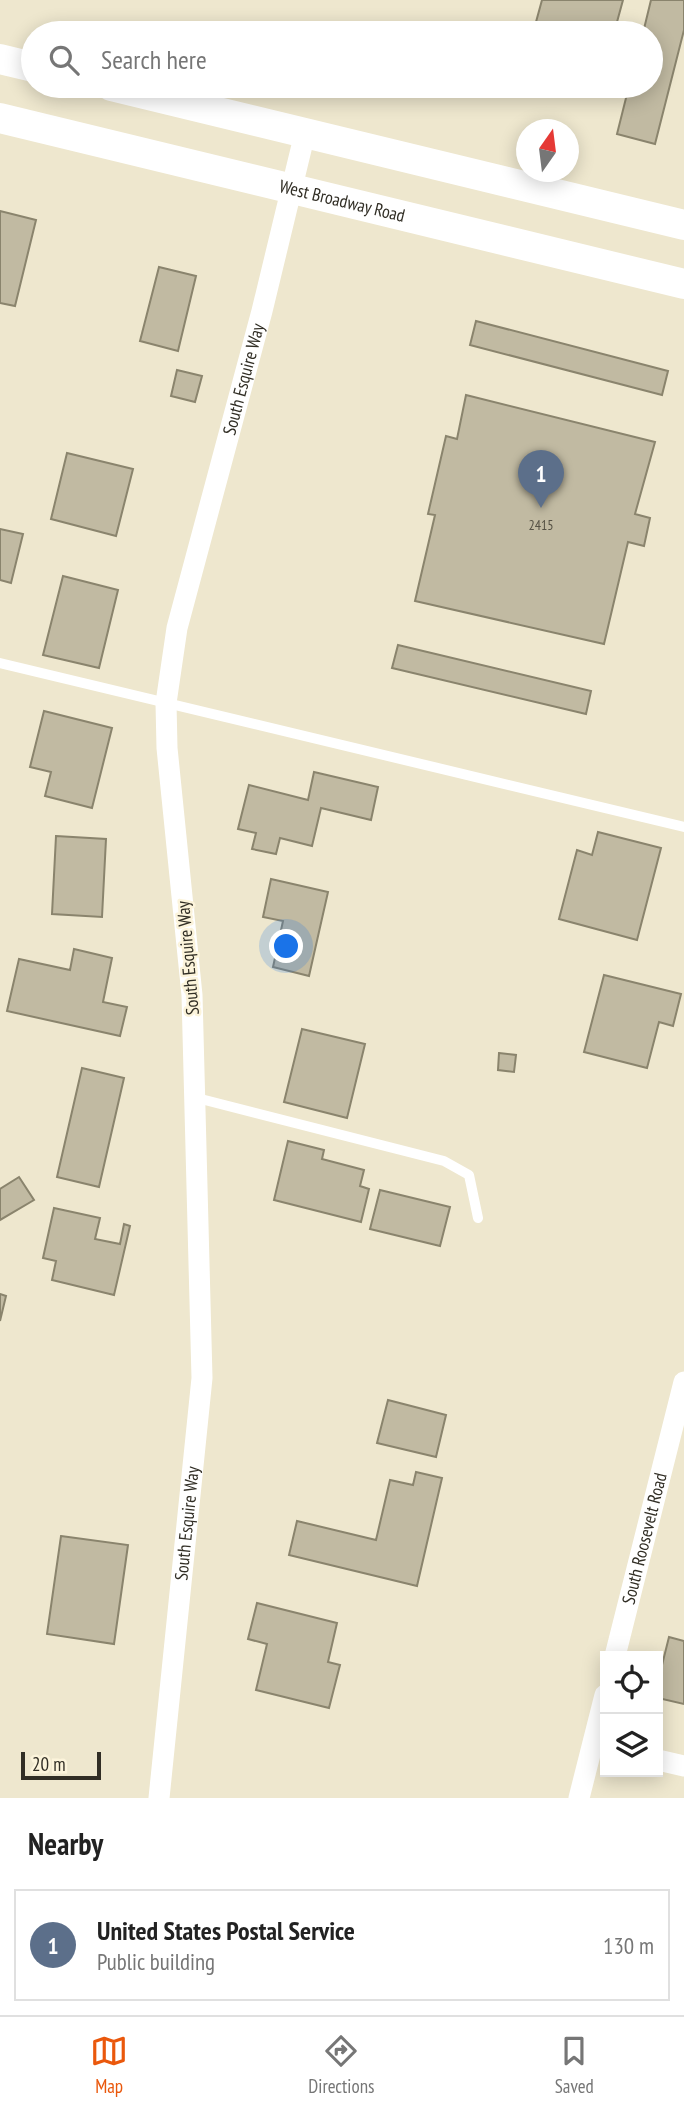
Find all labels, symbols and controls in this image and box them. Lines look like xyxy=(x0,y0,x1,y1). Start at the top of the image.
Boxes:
search box xyxy=(21,21,663,98)
icon: search xyxy=(45,41,83,79)
text: Search here xyxy=(101,43,207,76)
north arrow xyxy=(516,119,579,182)
street label: West Broadway Road xyxy=(277,174,407,227)
street label: South Esquire Way xyxy=(217,320,269,437)
pin: 1 xyxy=(518,450,564,508)
house number: 2415 xyxy=(528,516,554,534)
street label: South Esquire Way xyxy=(171,900,204,1016)
your location xyxy=(269,929,303,963)
street label: South Esquire Way xyxy=(169,1465,204,1582)
street label: South Roosevelt Road xyxy=(616,1470,672,1607)
map controls xyxy=(600,1651,663,1777)
button: locate xyxy=(600,1651,663,1714)
button: layers xyxy=(600,1714,663,1777)
scale bar xyxy=(21,1749,102,1781)
text: 20 m xyxy=(32,1752,66,1776)
text: Nearby xyxy=(28,1824,103,1863)
text: United States Postal Service xyxy=(97,1914,355,1947)
text: 1 xyxy=(48,1931,59,1960)
text: 130 m xyxy=(603,1931,654,1960)
text: Public building xyxy=(97,1947,215,1976)
tab: Map xyxy=(90,2032,128,2098)
tab: Directions xyxy=(308,2032,374,2098)
tab: Saved xyxy=(555,2032,594,2098)

